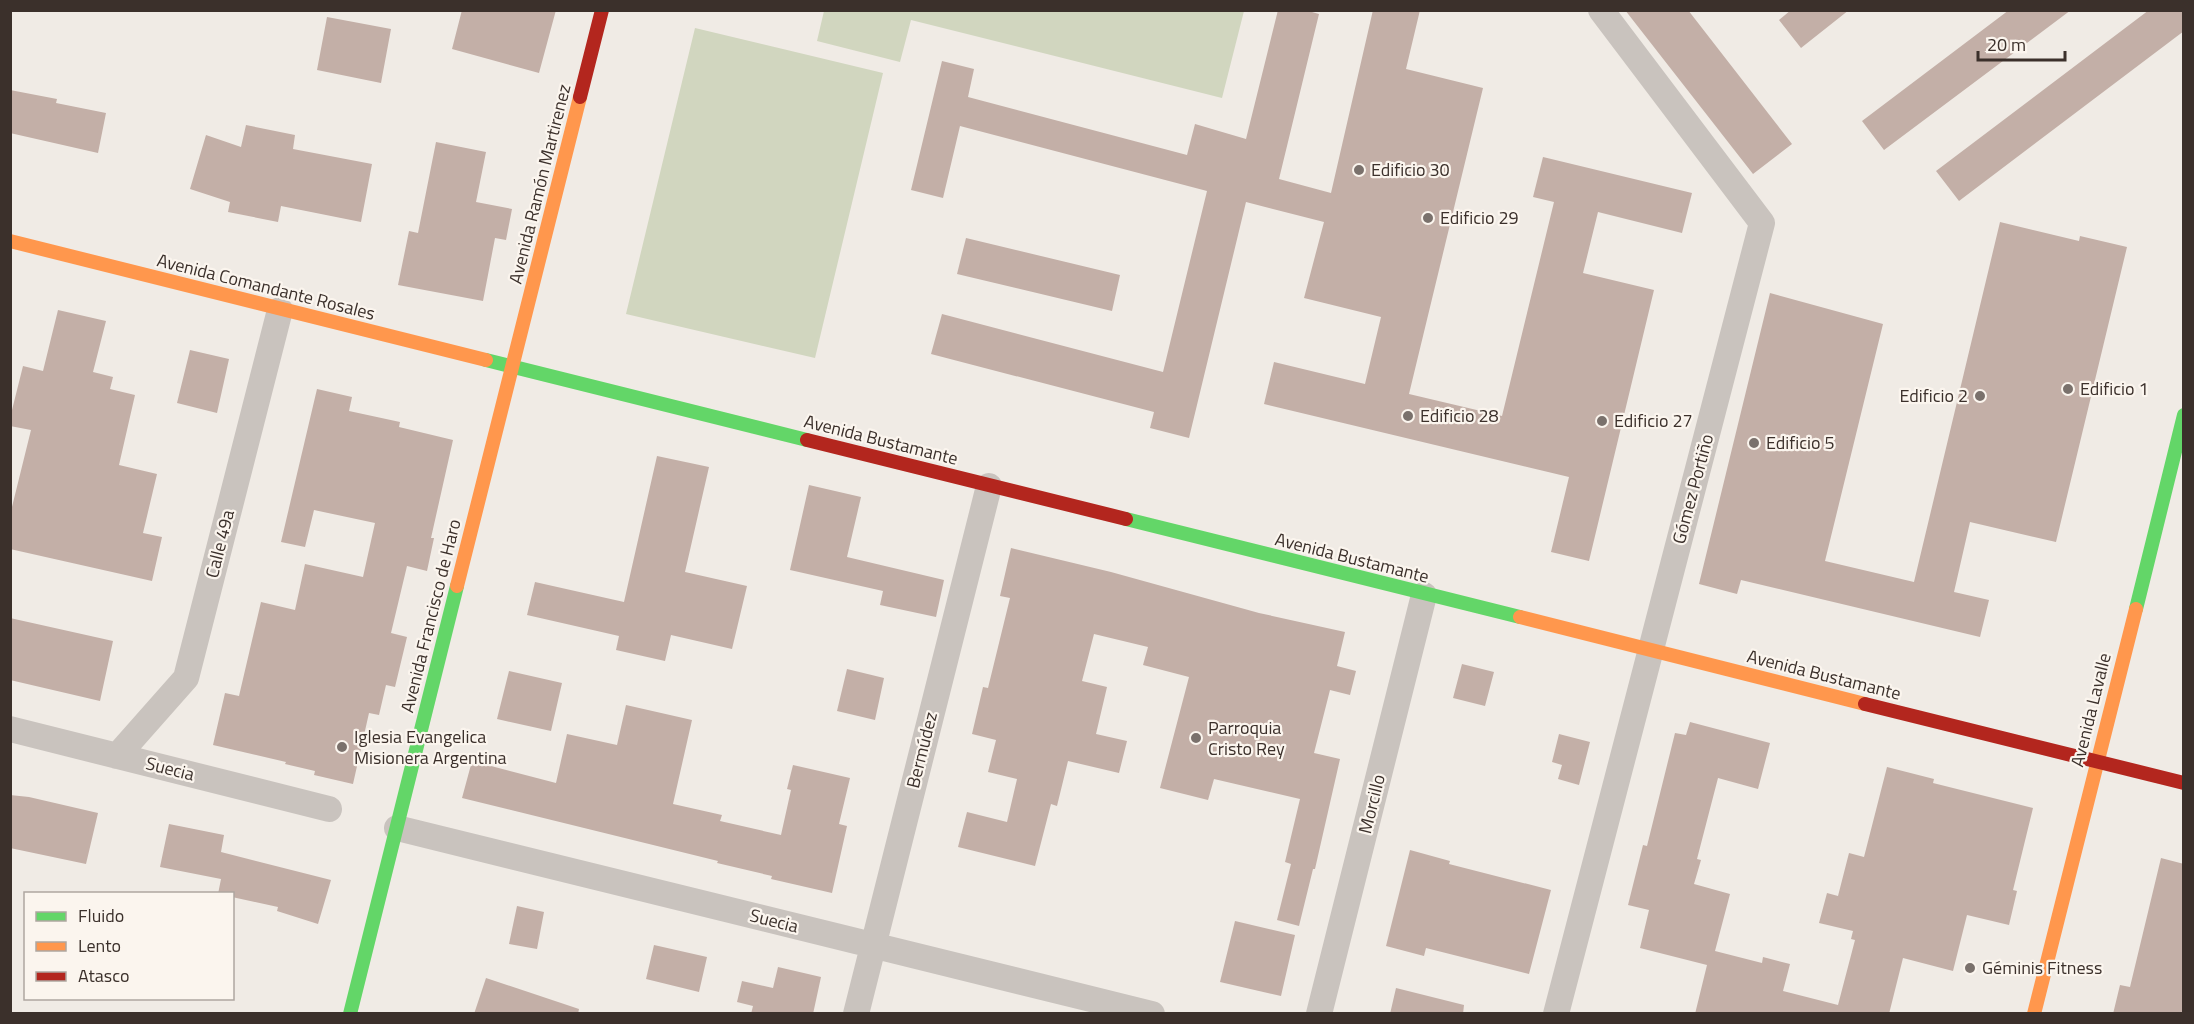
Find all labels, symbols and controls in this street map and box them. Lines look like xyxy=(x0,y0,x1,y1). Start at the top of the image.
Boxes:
scale bar xyxy=(1978,24,2065,62)
text: 20 m xyxy=(1987,31,2026,58)
street label: Avenida Ramón Martirenez xyxy=(502,81,577,287)
place label: Edificio 30 xyxy=(1371,156,1450,183)
marker: Edificio 30 xyxy=(1352,163,1366,177)
place label: Edificio 29 xyxy=(1440,204,1519,231)
marker: Edificio 29 xyxy=(1421,211,1435,225)
street label: Avenida Comandante Rosales xyxy=(154,246,378,327)
place label: Edificio 1 xyxy=(2080,375,2149,402)
place label: Edificio 2 xyxy=(1900,382,1968,409)
marker: Edificio 1 xyxy=(2061,382,2075,396)
marker: Edificio 2 xyxy=(1973,389,1987,403)
place label: Edificio 28 xyxy=(1420,402,1499,429)
street label: Avenida Bustamante xyxy=(801,407,961,472)
place label: Edificio 27 xyxy=(1614,407,1693,434)
marker: Edificio 28 xyxy=(1401,409,1415,423)
marker: Edificio 27 xyxy=(1595,414,1609,428)
place label: Edificio 5 xyxy=(1766,429,1835,456)
street label: Gómez Portiño xyxy=(1665,431,1720,547)
marker: Edificio 5 xyxy=(1747,436,1761,450)
street label: Calle 49a xyxy=(198,507,241,581)
street label: Avenida Francisco de Haro xyxy=(393,516,468,716)
street label: Avenida Bustamante xyxy=(1272,525,1432,590)
street label: Avenida Bustamante xyxy=(1744,642,1904,707)
street label: Avenida Lavalle xyxy=(2063,650,2118,770)
street label: Bermúdez xyxy=(899,709,944,791)
place label: Parroquia Cristo Rey xyxy=(1208,714,1285,762)
place label: Iglesia Evangelica Misionera Argentina xyxy=(354,723,507,771)
marker: Parroquia Cristo Rey xyxy=(1189,731,1203,745)
marker: Iglesia Evangelica Misionera Argentina xyxy=(335,740,349,754)
street label: Suecia xyxy=(143,749,197,788)
street label: Morcillo xyxy=(1351,771,1392,836)
legend xyxy=(24,892,234,1000)
street label: Suecia xyxy=(747,901,801,940)
text: Fluido xyxy=(78,902,124,929)
text: Lento xyxy=(78,932,121,959)
place label: Géminis Fitness xyxy=(1982,954,2102,981)
marker: Géminis Fitness xyxy=(1963,961,1977,975)
text: Atasco xyxy=(78,962,129,989)

